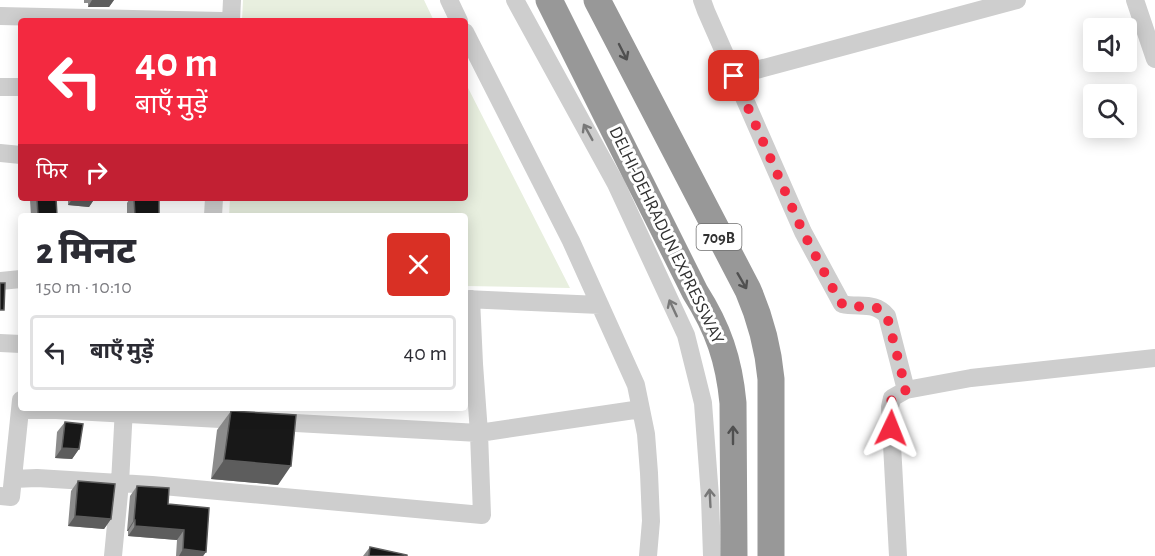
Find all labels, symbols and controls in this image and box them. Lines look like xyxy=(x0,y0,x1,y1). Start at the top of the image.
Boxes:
map controls xyxy=(1083,18,1137,138)
button: sound xyxy=(1083,18,1137,72)
icon: left xyxy=(36,42,114,120)
text: 40 m xyxy=(135,42,218,84)
one-way arrow xyxy=(618,43,630,61)
pin xyxy=(708,50,759,101)
icon: arrive xyxy=(717,59,750,92)
button: search xyxy=(1083,84,1137,138)
text: बाएँ मुड़ें xyxy=(135,91,207,118)
one-way arrow xyxy=(582,124,593,142)
street label: DELHI-DEHRADUN EXPRESSWAY xyxy=(605,124,727,348)
icon: right xyxy=(80,156,113,189)
text: फिर xyxy=(36,160,68,182)
road number: 709B xyxy=(696,224,742,250)
button: close xyxy=(387,233,450,296)
text: 2 मिनट xyxy=(36,234,136,270)
one-way arrow xyxy=(737,272,749,289)
text: 150 m · 10:10 xyxy=(36,277,132,297)
one-way arrow xyxy=(666,299,678,317)
icon: left xyxy=(39,336,72,369)
text: बाएँ मुड़ें xyxy=(90,340,154,362)
text: 40 m xyxy=(404,342,447,364)
position arrow xyxy=(859,396,923,460)
one-way arrow xyxy=(728,425,739,445)
one-way arrow xyxy=(705,488,716,508)

